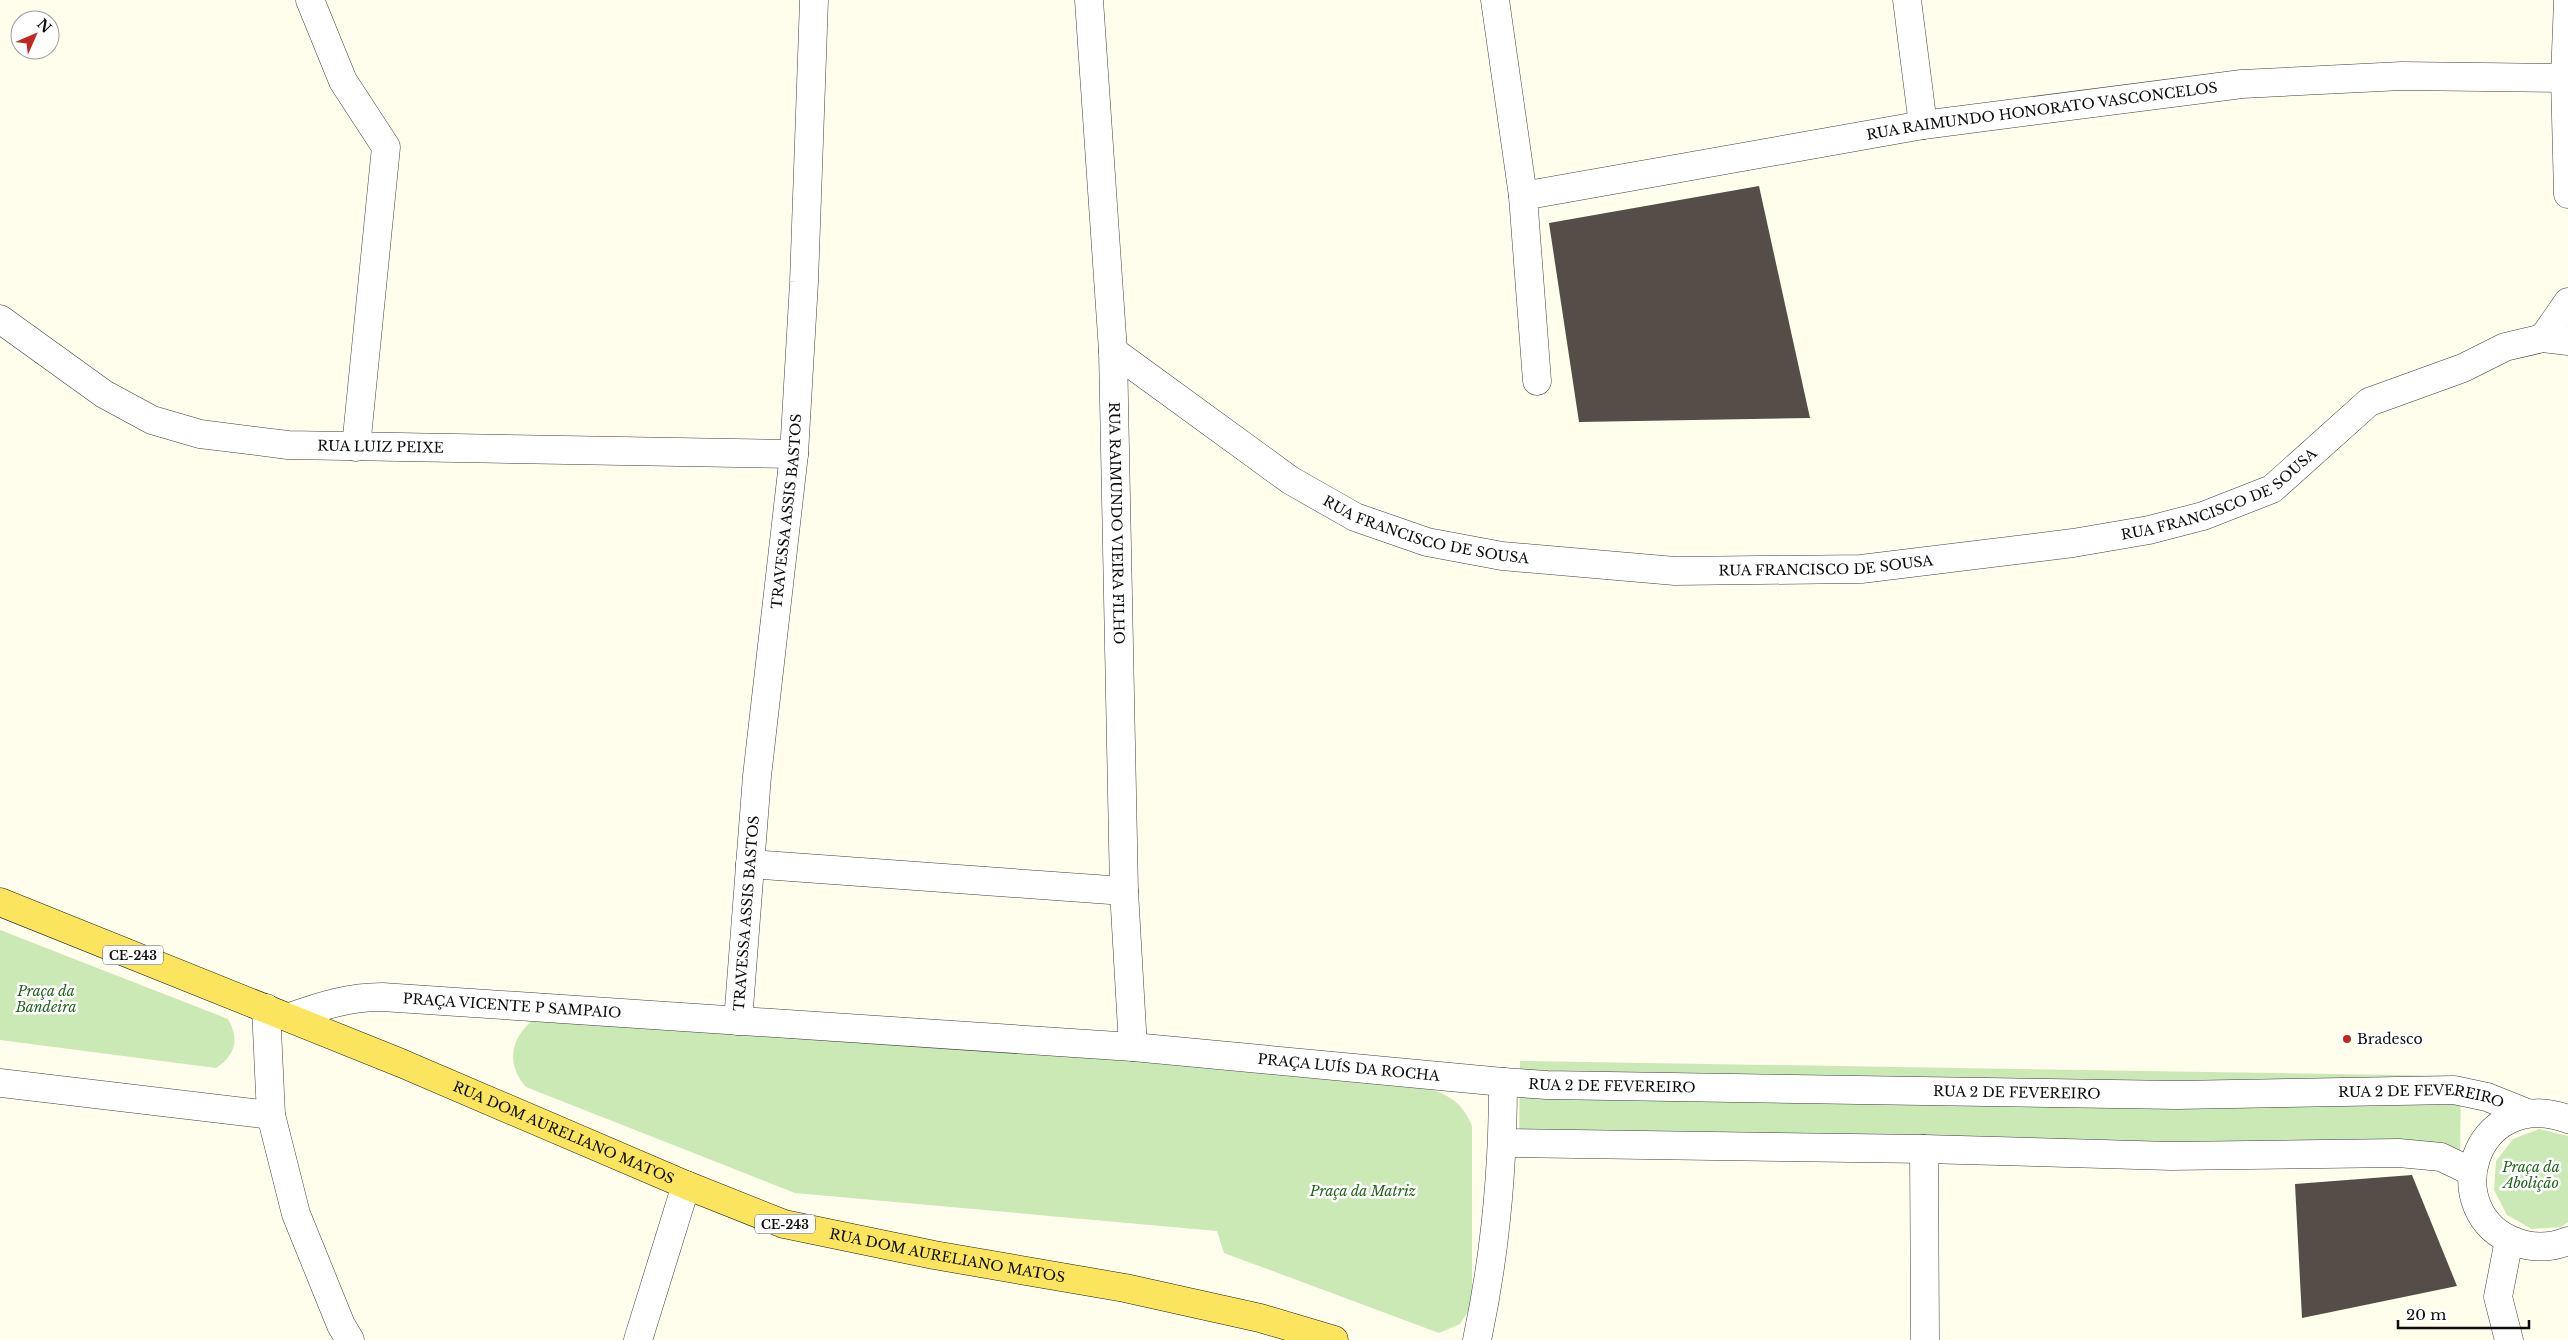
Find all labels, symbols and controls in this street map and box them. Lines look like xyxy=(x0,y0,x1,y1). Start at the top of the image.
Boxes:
north arrow xyxy=(10,10,60,60)
text: N xyxy=(33,15,55,37)
street label: RUA RAIMUNDO HONORATO VASCONCELOS xyxy=(1865,78,2219,144)
street label: RUA RAIMUNDO VIEIRA FILHO xyxy=(1105,402,1128,645)
street label: TRAVESSA ASSIS BASTOS xyxy=(767,413,805,610)
street label: RUA LUIZ PEIXE xyxy=(317,437,444,457)
street label: RUA FRANCISCO DE SOUSA xyxy=(2120,444,2321,544)
street label: RUA FRANCISCO DE SOUSA xyxy=(1320,492,1530,567)
street label: RUA FRANCISCO DE SOUSA xyxy=(1718,551,1934,580)
street label: TRAVESSA ASSIS BASTOS xyxy=(730,815,763,1012)
road number: CE-243 xyxy=(103,946,163,964)
park label: Praça da Bandeira xyxy=(15,982,76,1016)
street label: PRAÇA VICENTE P SAMPAIO xyxy=(402,989,622,1022)
place label: Bradesco xyxy=(2357,1030,2423,1048)
marker: Bradesco xyxy=(2341,1033,2353,1045)
street label: PRAÇA LUÍS DA ROCHA xyxy=(1257,1050,1441,1085)
street label: RUA 2 DE FEVEREIRO xyxy=(1528,1075,1696,1096)
street label: RUA DOM AURELIANO MATOS xyxy=(450,1077,677,1188)
street label: RUA 2 DE FEVEREIRO xyxy=(2338,1081,2507,1112)
street label: RUA 2 DE FEVEREIRO xyxy=(1933,1082,2101,1103)
park label: Praça da Abolição xyxy=(2501,1158,2560,1192)
park label: Praça da Matriz xyxy=(1309,1182,1416,1200)
road number: CE-243 xyxy=(755,1214,815,1234)
street label: RUA DOM AURELIANO MATOS xyxy=(828,1225,1066,1286)
scale bar xyxy=(2398,1298,2529,1330)
text: 20 m xyxy=(2406,1305,2446,1324)

